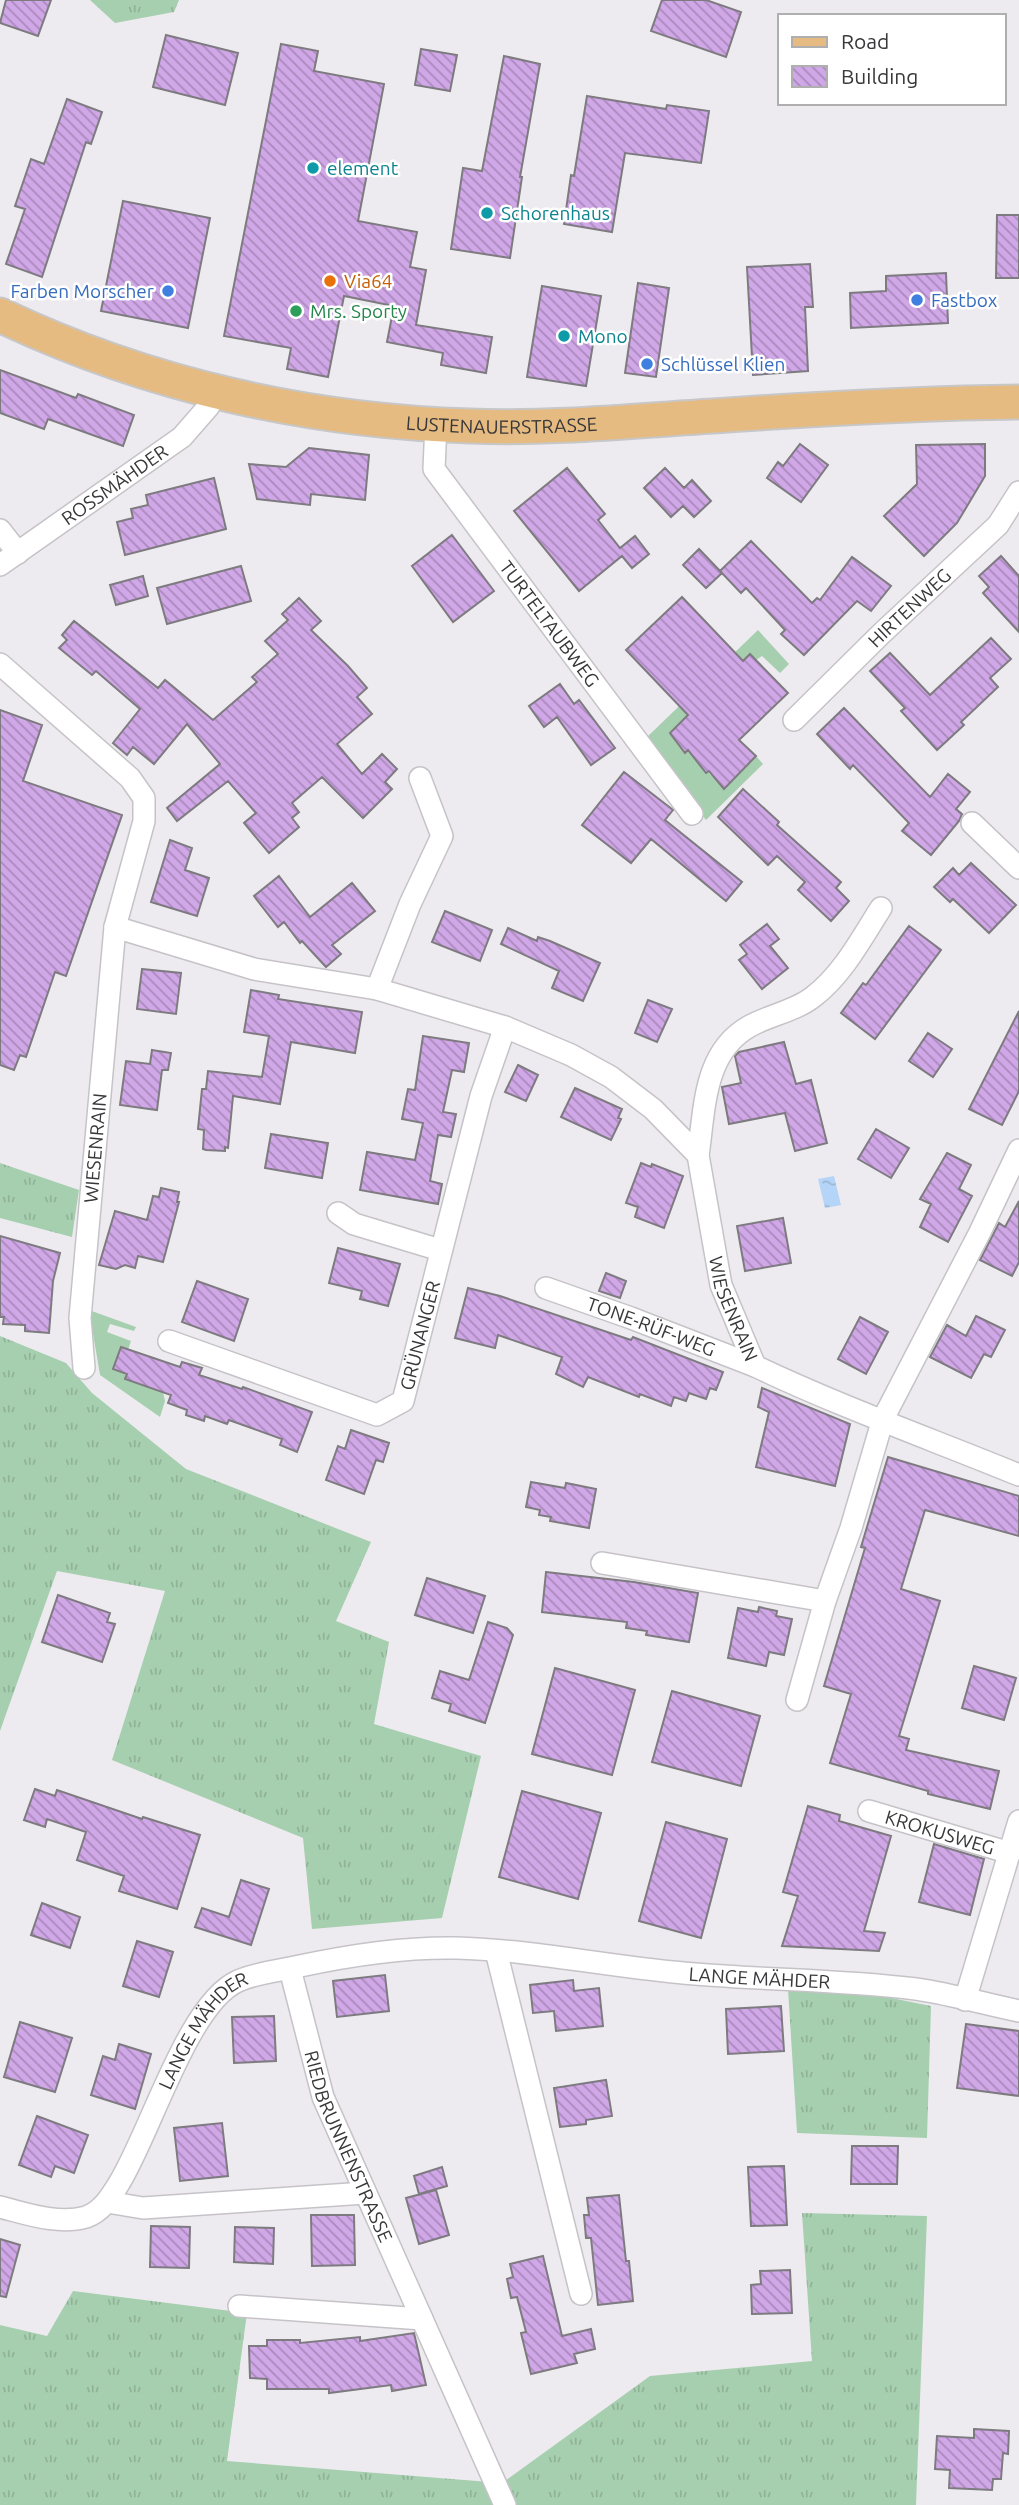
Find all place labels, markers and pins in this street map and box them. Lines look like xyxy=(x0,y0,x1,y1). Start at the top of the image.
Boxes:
place label: element xyxy=(327,157,399,179)
marker: element xyxy=(305,160,321,176)
place label: Schorenhaus xyxy=(501,202,610,224)
marker: Schorenhaus xyxy=(479,205,495,221)
place label: Via64 xyxy=(344,270,393,292)
marker: Via64 xyxy=(322,273,338,289)
place label: Farben Morscher xyxy=(11,280,154,302)
marker: Farben Morscher xyxy=(160,283,176,299)
place label: Fastbox xyxy=(931,289,998,311)
marker: Fastbox xyxy=(909,292,925,308)
place label: Mrs. Sporty xyxy=(310,300,407,322)
marker: Mrs. Sporty xyxy=(288,303,304,319)
place label: Mono xyxy=(578,325,628,347)
marker: Mono xyxy=(556,328,572,344)
place label: Schlüssel Klien xyxy=(661,353,785,375)
marker: Schlüssel Klien xyxy=(639,356,655,372)

